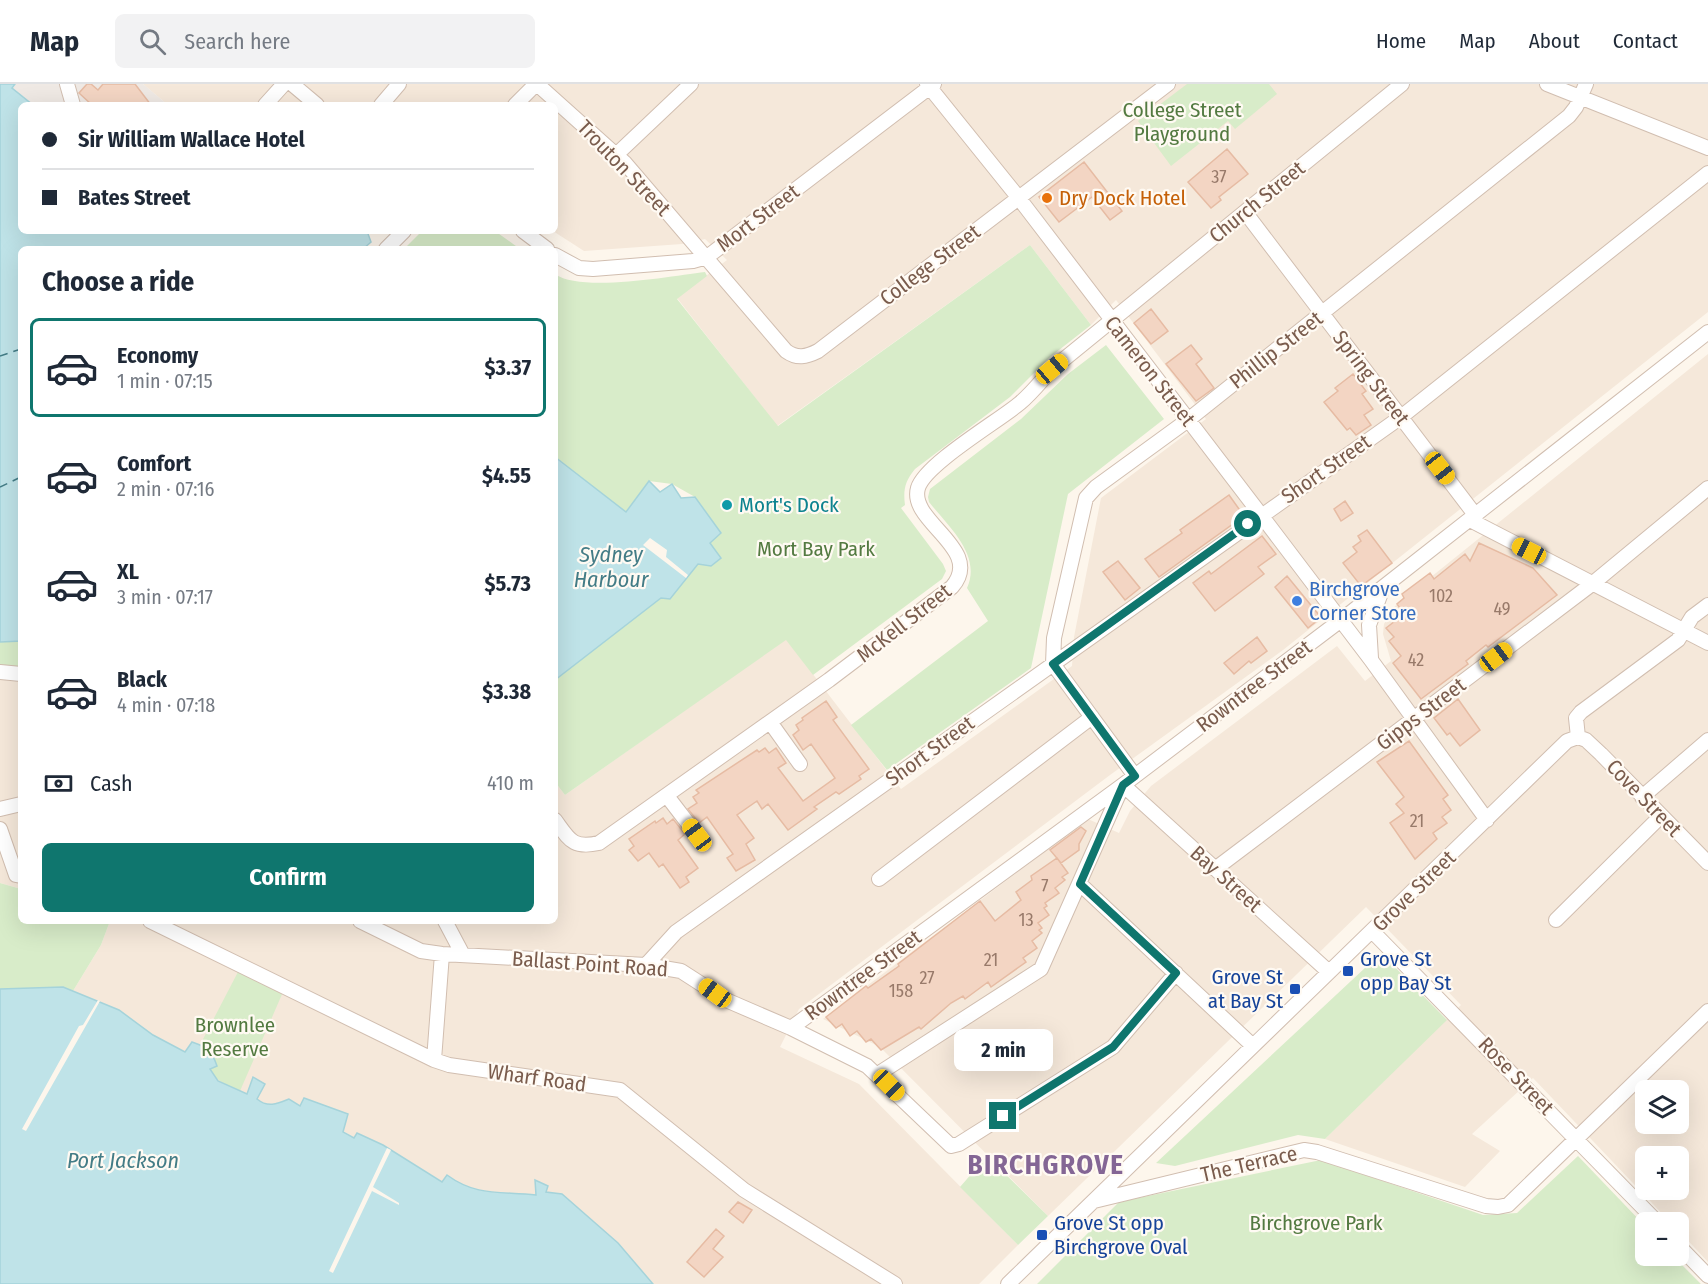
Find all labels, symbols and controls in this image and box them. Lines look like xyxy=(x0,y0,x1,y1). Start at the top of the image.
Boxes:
search box xyxy=(115,14,535,68)
text: Map xyxy=(30,25,79,58)
icon: search xyxy=(136,25,169,58)
text: Search here xyxy=(184,28,290,55)
text: Home xyxy=(1376,28,1426,54)
text: Map xyxy=(1459,28,1496,54)
text: About xyxy=(1529,28,1580,54)
text: Contact xyxy=(1613,28,1678,54)
park label: College Street Playground xyxy=(1122,97,1242,147)
street label: Trouton Street xyxy=(572,115,676,221)
text: Sir William Wallace Hotel xyxy=(78,126,305,153)
street label: Church Street xyxy=(1204,155,1310,249)
house number: 37 xyxy=(1211,166,1227,188)
street label: Mort Street xyxy=(712,178,805,257)
text: Bates Street xyxy=(78,184,191,211)
place label: Dry Dock Hotel xyxy=(1059,185,1186,211)
marker: Dry Dock Hotel xyxy=(1040,191,1054,205)
street label: College Street xyxy=(875,219,985,311)
text: Choose a ride xyxy=(42,266,194,298)
street label: Phillip Street xyxy=(1224,305,1328,394)
street label: Cameron Street xyxy=(1099,311,1201,431)
street label: Spring Street xyxy=(1327,326,1415,431)
icon: car xyxy=(45,341,99,395)
text: Economy xyxy=(117,342,198,369)
car xyxy=(1032,351,1072,387)
text: $3.37 xyxy=(485,354,531,381)
text: 1 min · 07:15 xyxy=(117,369,213,393)
street label: Short Street xyxy=(1276,429,1376,509)
car xyxy=(1422,448,1458,488)
icon: car xyxy=(45,449,99,503)
text: Comfort xyxy=(117,450,191,477)
text: $4.55 xyxy=(482,462,531,489)
text: 2 min · 07:16 xyxy=(117,477,214,501)
place label: Mort's Dock xyxy=(739,492,839,518)
marker: Mort's Dock xyxy=(720,498,734,512)
route start xyxy=(1234,510,1261,537)
car xyxy=(1509,535,1549,567)
park label: Mort Bay Park xyxy=(757,536,875,562)
water label: Sydney Harbour xyxy=(574,541,650,593)
icon: car xyxy=(45,557,99,611)
text: XL xyxy=(117,558,139,585)
text: $5.73 xyxy=(484,570,531,597)
place label: Birchgrove Corner Store xyxy=(1309,576,1416,626)
street label: McKell Street xyxy=(852,578,957,668)
text: 3 min · 07:17 xyxy=(117,585,213,609)
house number: 102 xyxy=(1429,585,1453,607)
marker: Birchgrove Corner Store xyxy=(1290,594,1304,608)
house number: 49 xyxy=(1493,598,1511,620)
street label: Rowntree Street xyxy=(1191,634,1317,738)
car xyxy=(1476,639,1516,675)
house number: 42 xyxy=(1408,649,1424,671)
icon: car xyxy=(45,665,99,719)
text: Black xyxy=(117,666,167,693)
street label: Gipps Street xyxy=(1371,672,1471,756)
text: $3.38 xyxy=(482,678,531,705)
text: 4 min · 07:18 xyxy=(117,693,215,717)
street label: Short Street xyxy=(881,710,980,792)
street label: Cove Street xyxy=(1601,754,1687,842)
icon: cash xyxy=(42,767,75,800)
text: Cash xyxy=(90,770,133,797)
text: 410 m xyxy=(487,771,534,795)
house number: 21 xyxy=(1410,810,1424,832)
car xyxy=(679,815,715,855)
street label: Bay Street xyxy=(1185,840,1267,918)
button: Confirm xyxy=(42,843,534,912)
street label: Grove Street xyxy=(1367,845,1461,937)
house number: 7 xyxy=(1041,875,1049,897)
house number: 13 xyxy=(1018,909,1034,931)
street label: Rowntree Street xyxy=(800,924,927,1026)
street label: Ballast Point Road xyxy=(511,946,669,982)
place label: Grove St opp Bay St xyxy=(1360,946,1452,996)
house number: 21 xyxy=(984,949,998,971)
place label: Grove St at Bay St xyxy=(1208,964,1283,1014)
marker: Grove St opp Bay St xyxy=(1341,964,1355,978)
house number: 27 xyxy=(919,967,935,989)
car xyxy=(695,975,735,1011)
house number: 158 xyxy=(889,980,913,1002)
marker: Grove St at Bay St xyxy=(1288,982,1302,996)
park label: Brownlee Reserve xyxy=(195,1012,275,1062)
callout: 2 min xyxy=(954,1029,1052,1071)
street label: Rose Street xyxy=(1473,1032,1560,1120)
text: 2 min xyxy=(981,1038,1026,1062)
street label: Wharf Road xyxy=(486,1058,588,1098)
car xyxy=(870,1066,908,1104)
map controls xyxy=(1635,1080,1689,1266)
button: layers xyxy=(1635,1080,1689,1134)
route end xyxy=(989,1102,1016,1129)
street label: The Terrace xyxy=(1198,1140,1300,1188)
button: + xyxy=(1635,1146,1689,1200)
water label: Port Jackson xyxy=(67,1147,179,1174)
district label: BIRCHGROVE xyxy=(967,1149,1125,1181)
place label: Grove St opp Birchgrove Oval xyxy=(1054,1210,1188,1260)
park label: Birchgrove Park xyxy=(1249,1210,1383,1236)
button: − xyxy=(1635,1212,1689,1266)
marker: Grove St opp Birchgrove Oval xyxy=(1035,1228,1049,1242)

